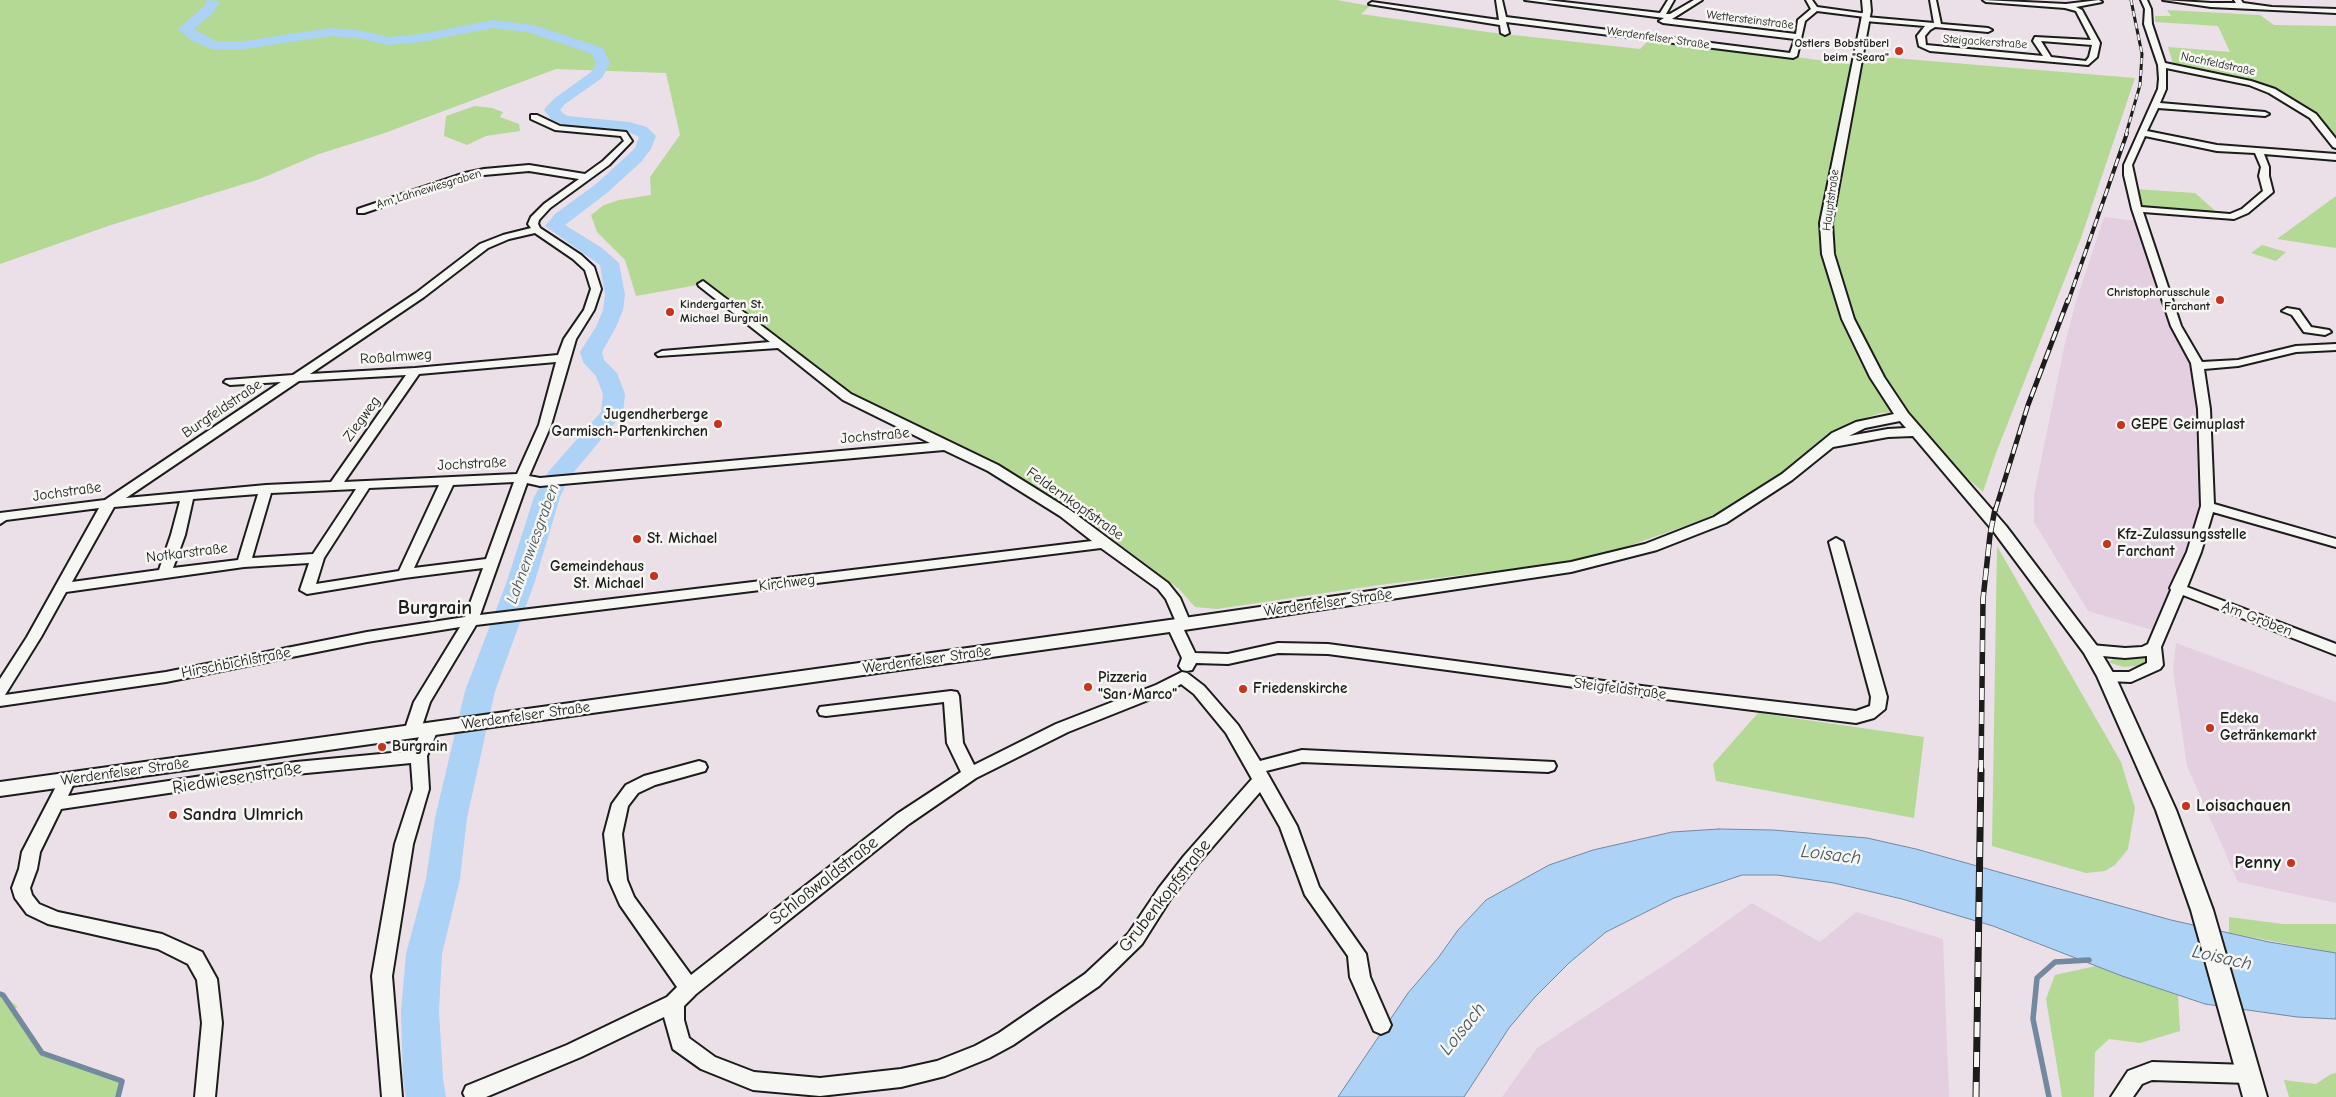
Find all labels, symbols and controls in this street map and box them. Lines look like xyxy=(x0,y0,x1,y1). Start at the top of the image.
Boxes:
street label: Wettersteinstraße xyxy=(1706,8,1794,32)
street label: Werdenfelser Straße xyxy=(1606,24,1710,52)
street label: Steigackerstraße xyxy=(1942,32,2028,52)
place label: Ostlers Bobstüberl beim "Seara" xyxy=(1794,37,1889,65)
marker: Ostlers Bobstüberl beim "Seara" xyxy=(1893,45,1905,57)
street label: Nachfeldstraße xyxy=(2179,49,2257,79)
street label: Am Lahnewiesgraben xyxy=(375,166,483,212)
street label: Hauptstraße xyxy=(1820,168,1842,232)
place label: Christophorusschule Farchant xyxy=(2107,286,2210,314)
marker: Christophorusschule Farchant xyxy=(2214,294,2226,306)
place label: Kindergarten St. Michael Burgrain xyxy=(680,298,768,326)
marker: Kindergarten St. Michael Burgrain xyxy=(664,306,676,318)
street label: Roßalmweg xyxy=(359,346,433,368)
street label: Burgfeldstraße xyxy=(179,376,265,442)
street label: Ziegweg xyxy=(340,393,384,445)
place label: Jugendherberge Garmisch-Partenkirchen xyxy=(552,406,708,441)
place label: GEPE Geimuplast xyxy=(2131,416,2245,434)
marker: Jugendherberge Garmisch-Partenkirchen xyxy=(712,418,724,430)
marker: GEPE Geimuplast xyxy=(2115,419,2127,431)
street label: Jochstraße xyxy=(840,424,910,448)
street label: Jochstraße xyxy=(437,453,507,475)
street label: Feldernkopfstraße xyxy=(1023,464,1127,544)
street label: Jochstraße xyxy=(31,478,103,506)
water label: Lahnenwiesgraben xyxy=(502,481,564,607)
place label: Kfz-Zulassungsstelle Farchant xyxy=(2117,526,2246,561)
place label: St. Michael xyxy=(647,530,717,548)
marker: St. Michael xyxy=(631,533,643,545)
marker: Kfz-Zulassungsstelle Farchant xyxy=(2101,538,2113,550)
street label: Notkarstraße xyxy=(145,539,229,567)
place label: Gemeindehaus St. Michael xyxy=(550,558,644,593)
marker: Gemeindehaus St. Michael xyxy=(648,570,660,582)
street label: Kirchweg xyxy=(758,571,816,595)
street label: Werdenfelser Straße xyxy=(1263,585,1393,621)
district label: Burgrain xyxy=(398,596,472,620)
street label: Am Gröben xyxy=(2219,597,2295,641)
street label: Werdenfelser Straße xyxy=(862,642,992,678)
street label: Hirschbichlstraße xyxy=(180,644,292,682)
place label: Pizzeria "San Marco" xyxy=(1098,669,1177,704)
street label: Steigfeldstraße xyxy=(1573,674,1667,704)
place label: Friedenskirche xyxy=(1253,680,1347,698)
marker: Pizzeria "San Marco" xyxy=(1082,681,1094,693)
marker: Friedenskirche xyxy=(1237,683,1249,695)
street label: Werdenfelser Straße xyxy=(461,698,591,734)
place label: Edeka Getränkemarkt xyxy=(2220,710,2317,745)
marker: Edeka Getränkemarkt xyxy=(2204,722,2216,734)
place label: Burgrain xyxy=(392,738,448,756)
marker: Burgrain xyxy=(376,741,388,753)
street label: Werdenfelser Straße xyxy=(60,754,190,790)
street label: Riedwiesenstraße xyxy=(171,757,303,799)
place label: Loisachauen xyxy=(2196,795,2291,817)
marker: Loisachauen xyxy=(2180,800,2192,812)
place label: Sandra Ulmrich xyxy=(183,804,304,826)
marker: Sandra Ulmrich xyxy=(167,809,179,821)
street label: Schloßwaldstraße xyxy=(765,832,883,930)
street label: Grubenkopfstraße xyxy=(1114,835,1216,957)
water label: Loisach xyxy=(1799,840,1863,870)
place label: Penny xyxy=(2234,852,2281,874)
marker: Penny xyxy=(2285,857,2297,869)
water label: Loisach xyxy=(2190,940,2254,976)
water label: Loisach xyxy=(1435,998,1491,1060)

